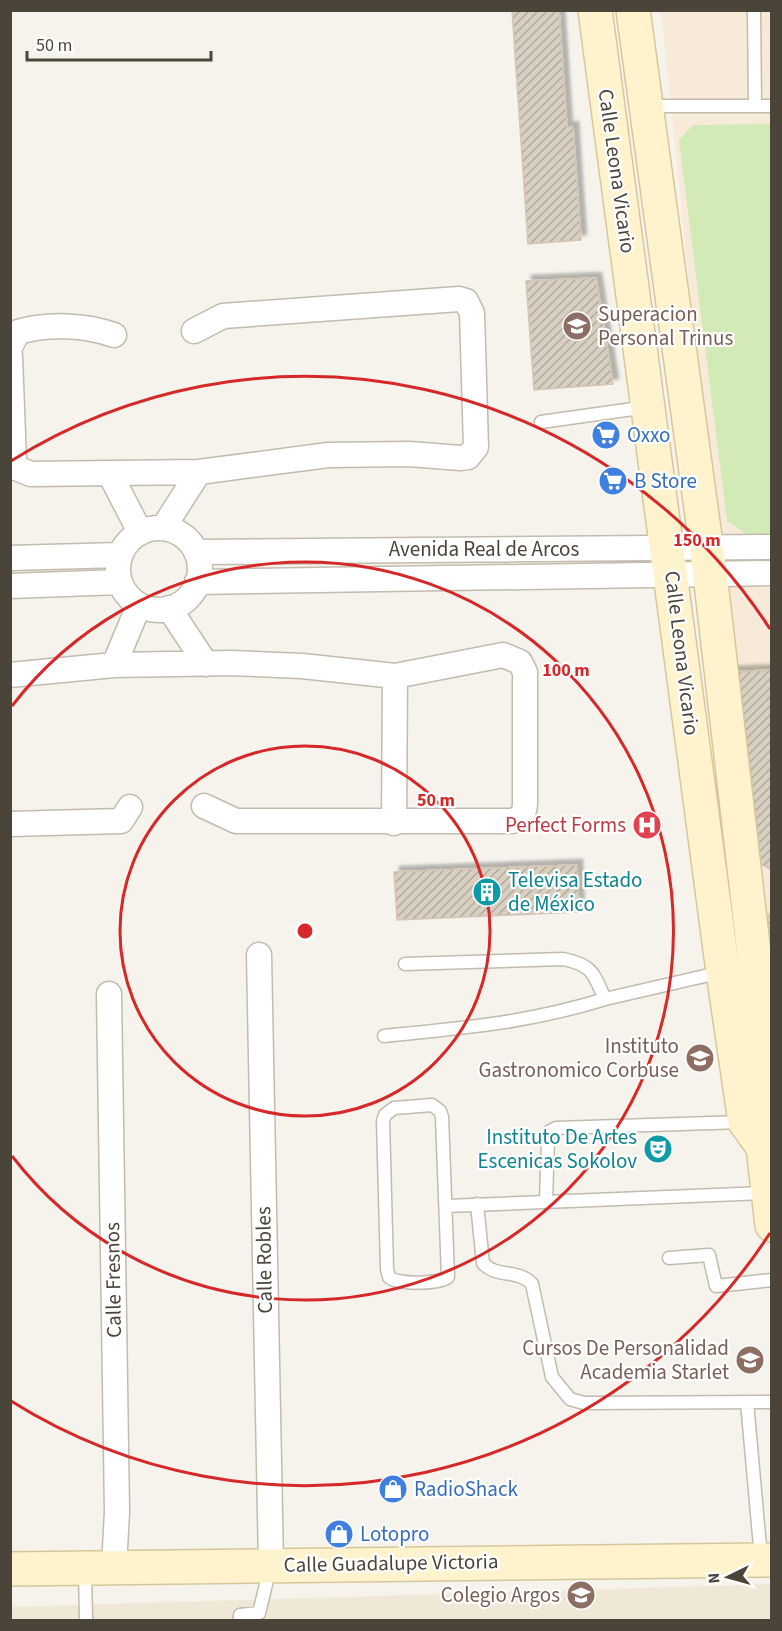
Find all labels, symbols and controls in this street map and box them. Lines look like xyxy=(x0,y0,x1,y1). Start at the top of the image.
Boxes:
scale bar xyxy=(27,24,212,62)
text: 50 m xyxy=(36,33,72,58)
street label: Calle Leona Vicario xyxy=(591,87,643,255)
place label: Superacion Personal Trinus xyxy=(598,299,733,353)
school or university icon: Superacion Personal Trinus xyxy=(561,310,593,342)
supermarket icon: Oxxo xyxy=(590,419,622,451)
place label: Oxxo xyxy=(627,420,670,450)
supermarket icon: B Store xyxy=(597,465,629,497)
place label: B Store xyxy=(634,466,697,496)
text: 150 m xyxy=(673,528,721,553)
street label: Avenida Real de Arcos xyxy=(389,534,579,564)
street label: Calle Leona Vicario xyxy=(657,569,707,737)
text: 100 m xyxy=(542,658,590,683)
text: 50 m xyxy=(417,788,455,813)
hospital icon: Perfect Forms xyxy=(631,809,663,841)
place label: Perfect Forms xyxy=(505,810,626,840)
place label: Televisa Estado de México xyxy=(508,865,642,919)
building icon: Televisa Estado de México xyxy=(471,876,503,908)
centre of rings xyxy=(295,921,315,941)
place label: Instituto Gastronomico Corbuse xyxy=(478,1031,679,1085)
school or university icon: Instituto Gastronomico Corbuse xyxy=(684,1042,716,1074)
place label: Instituto De Artes Escenicas Sokolov xyxy=(478,1122,637,1176)
theatre icon: Instituto De Artes Escenicas Sokolov xyxy=(642,1133,674,1165)
street label: Calle Robles xyxy=(248,1206,280,1314)
street label: Calle Fresnos xyxy=(97,1222,129,1338)
place label: Cursos De Personalidad Academia Starlet xyxy=(522,1333,729,1387)
school or university icon: Cursos De Personalidad Academia Starlet xyxy=(734,1344,766,1376)
shop icon: RadioShack xyxy=(377,1473,409,1505)
place label: RadioShack xyxy=(414,1474,518,1504)
shop icon: Lotopro xyxy=(323,1518,355,1550)
place label: Lotopro xyxy=(360,1519,429,1549)
street label: Calle Guadalupe Victoria xyxy=(283,1546,499,1580)
north arrow xyxy=(698,1547,758,1607)
text: N xyxy=(703,1572,725,1584)
school or university icon: Colegio Argos xyxy=(565,1579,597,1611)
place label: Colegio Argos xyxy=(441,1580,560,1610)

